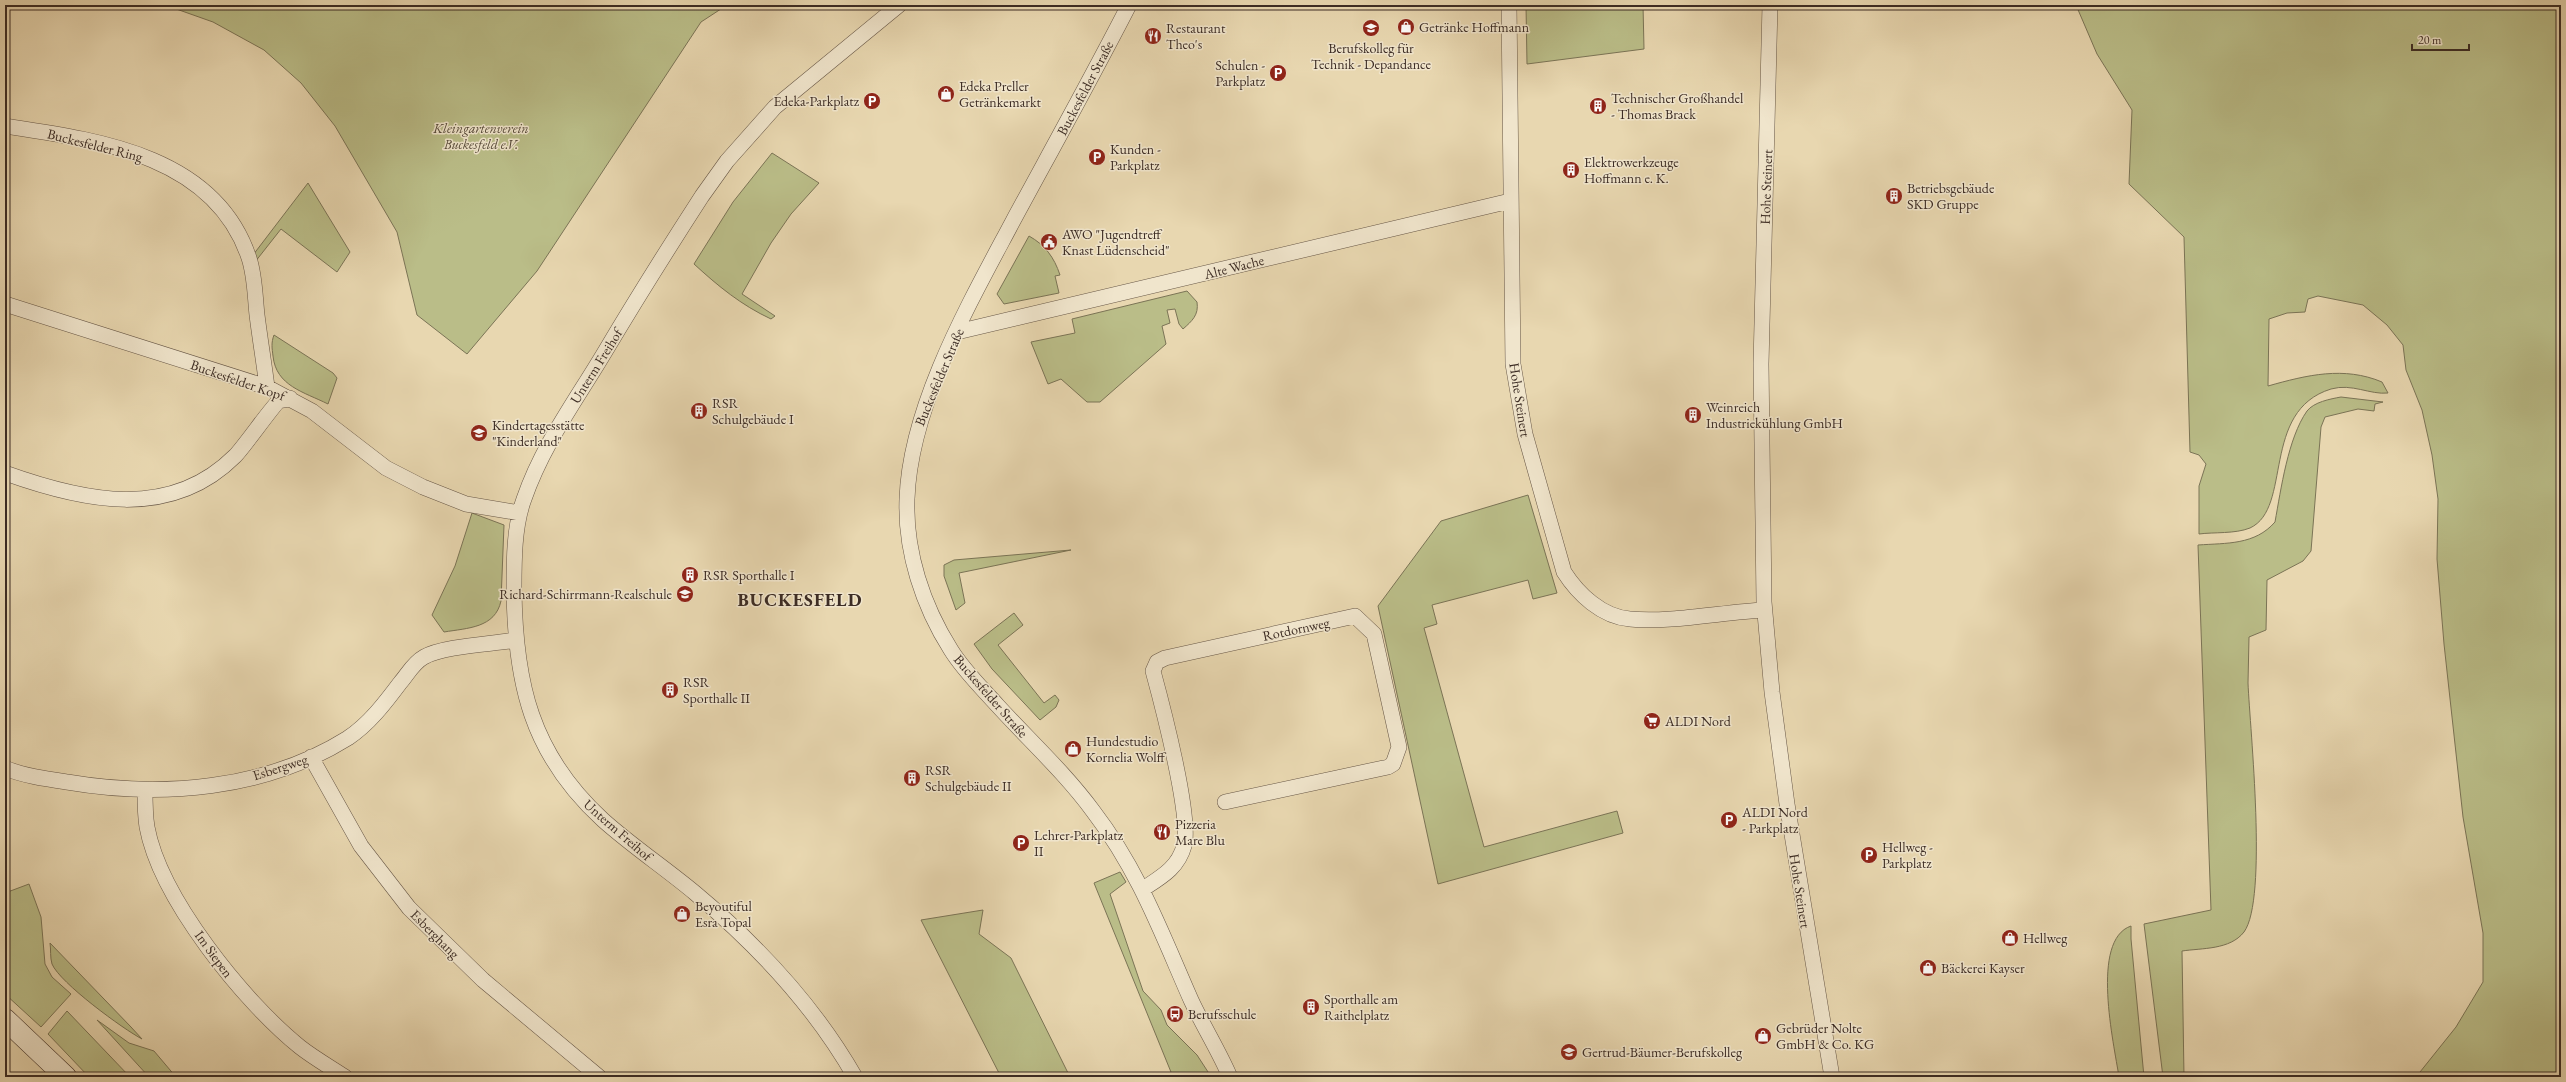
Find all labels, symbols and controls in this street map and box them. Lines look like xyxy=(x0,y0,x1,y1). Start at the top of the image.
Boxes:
shop icon: Getränke Hoffmann xyxy=(1396,17,1416,37)
school or university icon: Berufskolleg für Technik - Depandance xyxy=(1361,18,1381,38)
place label: Getränke Hoffmann xyxy=(1419,18,1530,36)
place label: Restaurant Theo's xyxy=(1166,19,1226,53)
restaurant icon: Restaurant Theo's xyxy=(1143,26,1163,46)
scale bar xyxy=(2412,26,2469,52)
text: 20 m xyxy=(2418,32,2442,48)
street label: Buckesfelder Straße xyxy=(1053,37,1118,138)
place label: Berufskolleg für Technik - Depandance xyxy=(1311,39,1431,73)
place label: Schulen - Parkplatz xyxy=(1215,56,1266,90)
parking icon: Schulen - Parkplatz xyxy=(1268,63,1288,83)
place label: Edeka Preller Getränkemarkt xyxy=(959,77,1041,111)
shop icon: Edeka Preller Getränkemarkt xyxy=(936,84,956,104)
place label: Technischer Großhandel - Thomas Brack xyxy=(1611,89,1744,123)
parking icon: Edeka-Parkplatz xyxy=(862,91,882,111)
place label: Edeka-Parkplatz xyxy=(773,92,860,110)
building icon: Technischer Großhandel - Thomas Brack xyxy=(1588,96,1608,116)
park label: Kleingartenverein Buckesfeld e.V. xyxy=(432,119,529,153)
street label: Buckesfelder Ring xyxy=(45,124,145,166)
place label: Kunden - Parkplatz xyxy=(1110,140,1161,174)
parking icon: Kunden - Parkplatz xyxy=(1087,147,1107,167)
street label: Hohe Steinert xyxy=(1756,148,1776,225)
place label: Elektrowerkzeuge Hoffmann e. K. xyxy=(1584,153,1679,187)
building icon: Elektrowerkzeuge Hoffmann e. K. xyxy=(1561,160,1581,180)
place label: Betriebsgebäude SKD Gruppe xyxy=(1907,179,1995,213)
building icon: Betriebsgebäude SKD Gruppe xyxy=(1884,186,1904,206)
place label: AWO "Jugendtreff Knast Lüdenscheid" xyxy=(1061,225,1170,259)
public building icon: AWO "Jugendtreff Knast Lüdenscheid" xyxy=(1039,232,1059,252)
street label: Alte Wache xyxy=(1201,251,1266,283)
street label: Unterm Freihof xyxy=(566,324,627,407)
street label: Buckesfelder Straße xyxy=(910,325,968,429)
street label: Buckesfelder Kopf xyxy=(188,355,289,405)
street label: Hohe Steinert xyxy=(1505,361,1535,439)
place label: RSR Schulgebäude I xyxy=(712,394,794,428)
place label: Weinreich Industriekühlung GmbH xyxy=(1706,398,1843,432)
building icon: RSR Schulgebäude I xyxy=(689,401,709,421)
building icon: Weinreich Industriekühlung GmbH xyxy=(1683,405,1703,425)
place label: Kindertagesstätte "Kinderland" xyxy=(492,416,585,450)
school or university icon: Kindertagesstätte "Kinderland" xyxy=(469,423,489,443)
building icon: RSR Sporthalle I xyxy=(680,565,700,585)
place label: RSR Sporthalle I xyxy=(703,566,795,584)
school or university icon: Richard-Schirrmann-Realschule xyxy=(675,584,695,604)
place label: Richard-Schirrmann-Realschule xyxy=(499,585,673,603)
district label: BUCKESFELD xyxy=(738,588,862,611)
street label: Rotdornweg xyxy=(1261,613,1332,645)
street label: Buckesfelder Straße xyxy=(950,651,1032,742)
place label: RSR Sporthalle II xyxy=(683,673,750,707)
building icon: RSR Sporthalle II xyxy=(660,680,680,700)
supermarket icon: ALDI Nord xyxy=(1642,711,1662,731)
place label: ALDI Nord xyxy=(1664,712,1732,730)
place label: Hundestudio Kornelia Wolff xyxy=(1086,732,1167,766)
shop icon: Hundestudio Kornelia Wolff xyxy=(1063,739,1083,759)
street label: Esbergweg xyxy=(250,749,311,784)
place label: RSR Schulgebäude II xyxy=(925,761,1012,795)
building icon: RSR Schulgebäude II xyxy=(902,768,922,788)
street label: Unterm Freihof xyxy=(580,795,657,866)
place label: ALDI Nord - Parkplatz xyxy=(1741,803,1809,837)
parking icon: ALDI Nord - Parkplatz xyxy=(1719,810,1739,830)
place label: Pizzeria Mare Blu xyxy=(1175,815,1225,849)
restaurant icon: Pizzeria Mare Blu xyxy=(1152,822,1172,842)
place label: Lehrer-Parkplatz II xyxy=(1034,826,1124,860)
parking icon: Lehrer-Parkplatz II xyxy=(1011,833,1031,853)
place label: Hellweg - Parkplatz xyxy=(1882,838,1933,872)
parking icon: Hellweg - Parkplatz xyxy=(1859,845,1879,865)
street label: Hohe Steinert xyxy=(1785,852,1815,930)
place label: Beyoutiful Esra Topal xyxy=(695,897,752,931)
shop icon: Beyoutiful Esra Topal xyxy=(672,904,692,924)
street label: Esberghang xyxy=(407,906,464,963)
street label: Im Siepen xyxy=(191,927,237,982)
shop icon: Hellweg xyxy=(2000,928,2020,948)
place label: Hellweg xyxy=(2023,929,2068,947)
shop icon: Bäckerei Kayser xyxy=(1918,958,1938,978)
place label: Bäckerei Kayser xyxy=(1941,959,2025,977)
place label: Sporthalle am Raithelplatz xyxy=(1324,990,1398,1024)
building icon: Sporthalle am Raithelplatz xyxy=(1301,997,1321,1017)
bus stop icon: Berufsschule xyxy=(1165,1004,1185,1024)
place label: Berufsschule xyxy=(1188,1005,1257,1023)
place label: Gebrüder Nolte GmbH & Co. KG xyxy=(1776,1019,1874,1053)
shop icon: Gebrüder Nolte GmbH & Co. KG xyxy=(1753,1026,1773,1046)
school or university icon: Gertrud-Bäumer-Berufskolleg xyxy=(1559,1042,1579,1062)
place label: Gertrud-Bäumer-Berufskolleg xyxy=(1582,1043,1743,1061)

